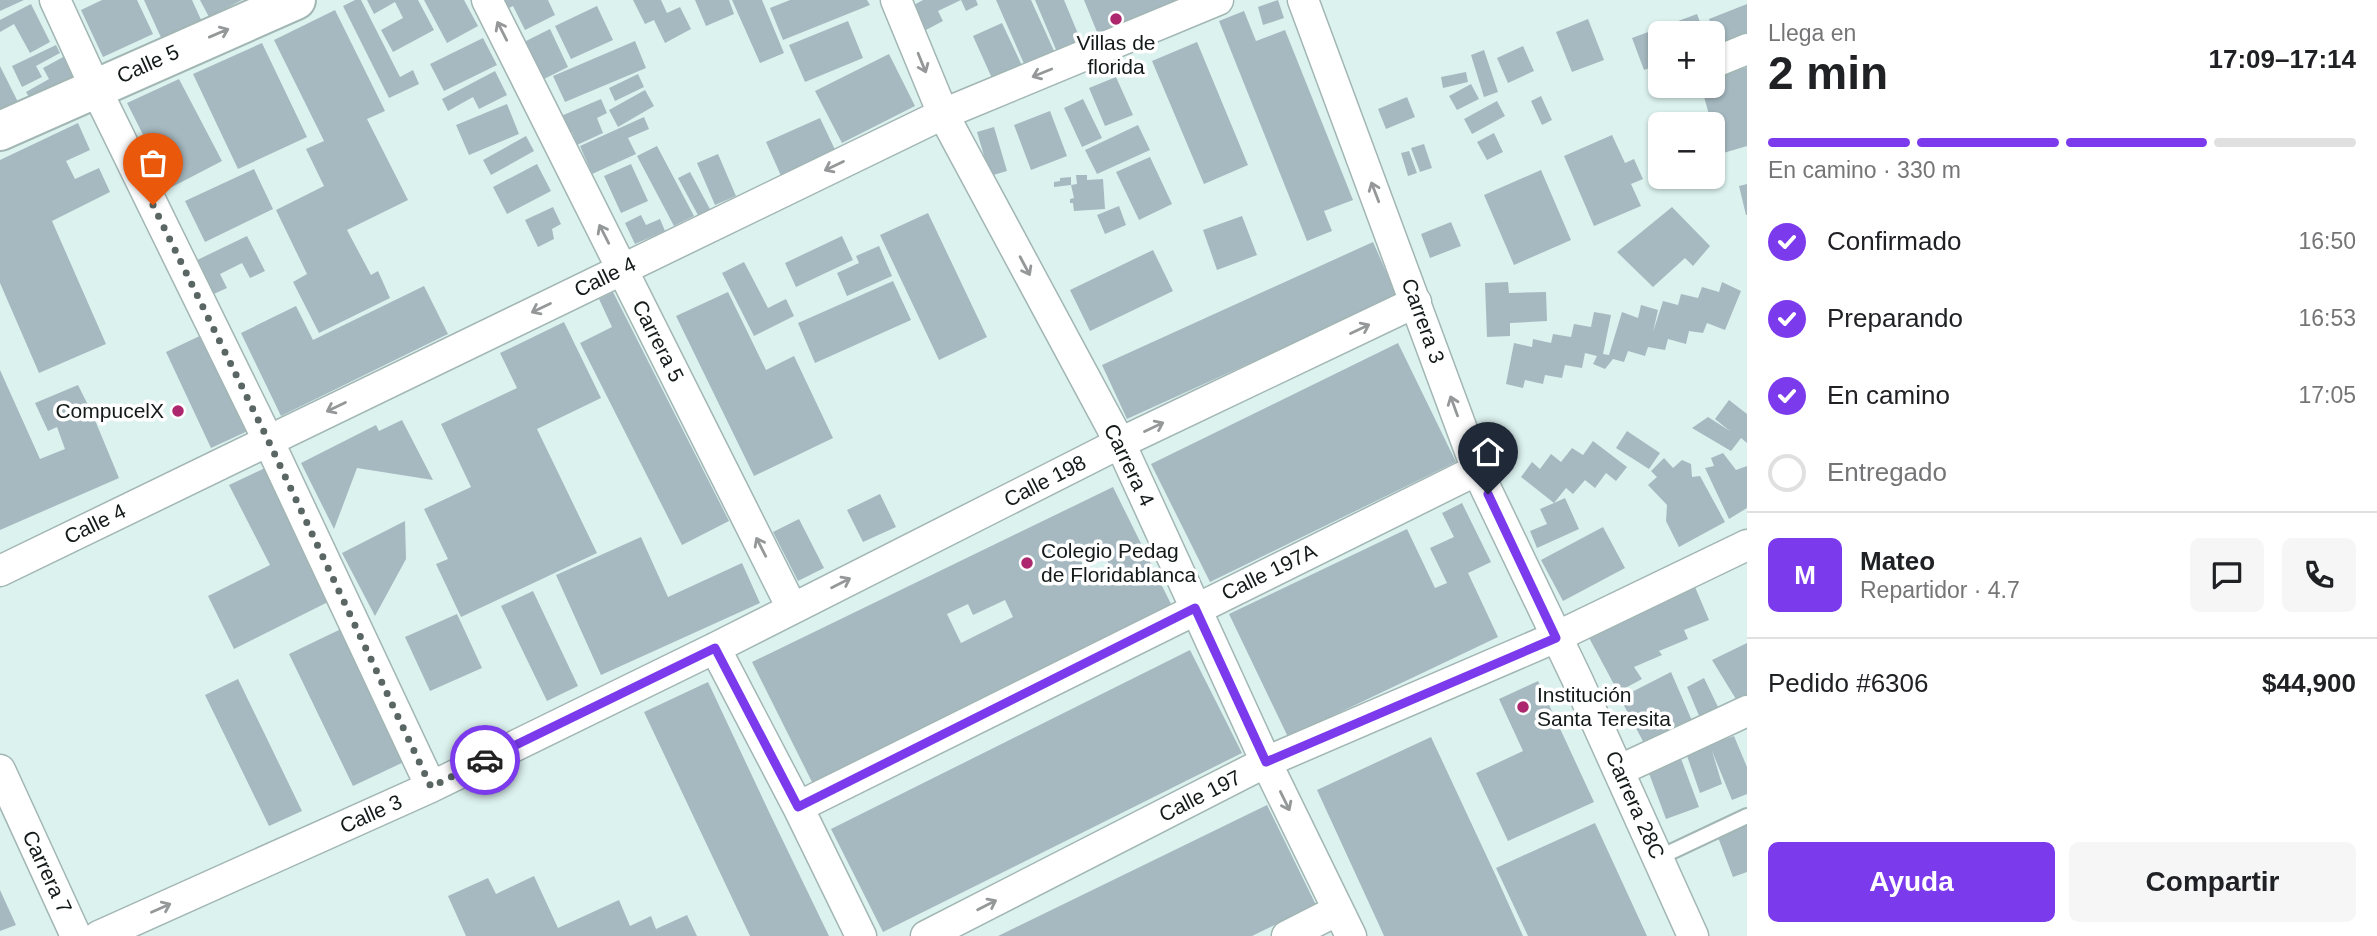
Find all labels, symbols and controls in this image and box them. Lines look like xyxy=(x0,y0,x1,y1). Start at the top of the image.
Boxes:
marker: Villas de florida xyxy=(1108,11,1124,27)
text: Llega en xyxy=(1768,20,1856,46)
one-way arrow xyxy=(495,21,509,42)
map controls xyxy=(1648,21,1725,189)
button: + xyxy=(1648,21,1725,98)
one-way arrow xyxy=(208,26,229,39)
place label: Villas de florida xyxy=(1077,31,1156,78)
street label: Calle 5 xyxy=(113,40,182,87)
text: 17:09–17:14 xyxy=(2209,44,2356,74)
text: 2 min xyxy=(1768,47,1888,99)
one-way arrow xyxy=(916,52,929,73)
one-way arrow xyxy=(1031,67,1053,80)
button: − xyxy=(1648,112,1725,189)
pin xyxy=(123,133,183,205)
icon: bag xyxy=(134,144,172,182)
text: En camino · 330 m xyxy=(1768,157,1961,183)
one-way arrow xyxy=(824,160,845,173)
one-way arrow xyxy=(1367,182,1380,204)
icon: check xyxy=(1768,223,1806,261)
one-way arrow xyxy=(597,224,611,245)
text: Confirmado xyxy=(1827,226,1961,256)
text: 16:50 xyxy=(2298,228,2356,254)
street label: Calle 4 xyxy=(570,252,639,301)
one-way arrow xyxy=(1018,255,1032,276)
street label: Carrera 3 xyxy=(1397,275,1449,366)
street label: Carrera 5 xyxy=(628,296,689,386)
icon: check xyxy=(1768,300,1806,338)
one-way arrow xyxy=(531,301,552,315)
text: Preparando xyxy=(1827,303,1963,333)
text: 16:53 xyxy=(2298,305,2356,331)
one-way arrow xyxy=(1349,321,1370,335)
icon: check xyxy=(1768,377,1806,415)
text: En camino xyxy=(1827,380,1950,410)
text: 17:05 xyxy=(2298,382,2356,408)
one-way arrow xyxy=(1446,395,1459,417)
place label: CompucelX xyxy=(55,399,164,422)
one-way arrow xyxy=(326,400,347,414)
marker: CompucelX xyxy=(170,403,186,419)
one-way arrow xyxy=(1143,419,1164,433)
street label: Carrera 4 xyxy=(1100,420,1159,510)
pin xyxy=(1458,422,1518,494)
icon: home xyxy=(1469,433,1507,471)
street label: Calle 198 xyxy=(1000,450,1090,511)
text: Entregado xyxy=(1827,457,1947,487)
street label: Calle 4 xyxy=(60,499,129,548)
one-way arrow xyxy=(754,537,767,558)
button: chat xyxy=(2190,538,2264,612)
button: phone xyxy=(2282,538,2356,612)
place label: Colegio Pedag de Floridablanca xyxy=(1041,539,1197,586)
street label: Calle 197A xyxy=(1218,539,1320,604)
text: Mateo xyxy=(1860,546,1935,576)
marker: Colegio Pedag de Floridablanca xyxy=(1019,555,1035,571)
text: M xyxy=(1794,560,1816,590)
one-way arrow xyxy=(830,575,851,589)
text: Repartidor · 4.7 xyxy=(1860,577,2020,603)
text: Pedido #6306 xyxy=(1768,668,1928,698)
text: $44,900 xyxy=(2262,668,2356,698)
place label: Institución Santa Teresita xyxy=(1537,683,1671,730)
marker: Institución Santa Teresita xyxy=(1515,699,1531,715)
courier xyxy=(450,725,520,795)
icon: car xyxy=(466,741,504,779)
street label: Carrera 28C xyxy=(1601,747,1669,862)
street label: Calle 197 xyxy=(1155,765,1245,826)
street label: Calle 3 xyxy=(336,790,405,837)
one-way arrow xyxy=(1279,790,1292,811)
street label: Carrera 7 xyxy=(18,827,77,917)
button: Ayuda xyxy=(1768,842,2055,922)
button: Compartir xyxy=(2069,842,2356,922)
one-way arrow xyxy=(976,898,997,911)
one-way arrow xyxy=(150,901,171,914)

